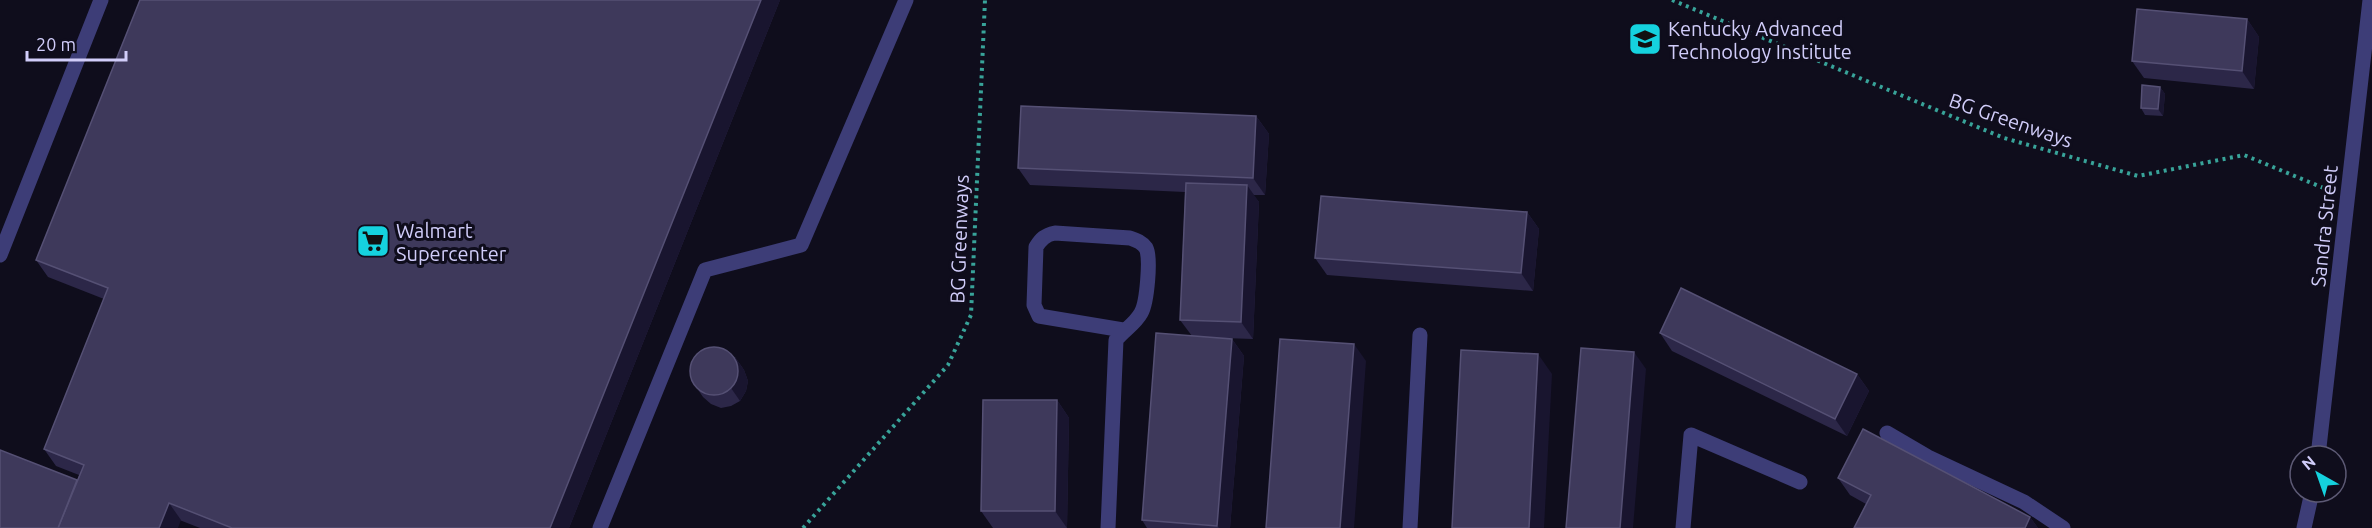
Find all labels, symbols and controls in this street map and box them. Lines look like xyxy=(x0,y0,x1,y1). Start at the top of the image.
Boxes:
place label: Kentucky Advanced Technology Institute xyxy=(1668,17,1852,63)
school or university icon: Kentucky Advanced Technology Institute xyxy=(1627,21,1663,57)
scale bar xyxy=(27,24,126,62)
text: 20 m xyxy=(36,34,76,54)
street label: BG Greenways xyxy=(1946,88,2076,152)
street label: Sandra Street xyxy=(2306,164,2342,288)
street label: BG Greenways xyxy=(945,174,973,304)
place label: Walmart Supercenter xyxy=(396,219,507,265)
supermarket icon: Walmart Supercenter xyxy=(355,223,391,259)
north arrow xyxy=(2288,444,2348,504)
text: N xyxy=(2298,452,2319,473)

